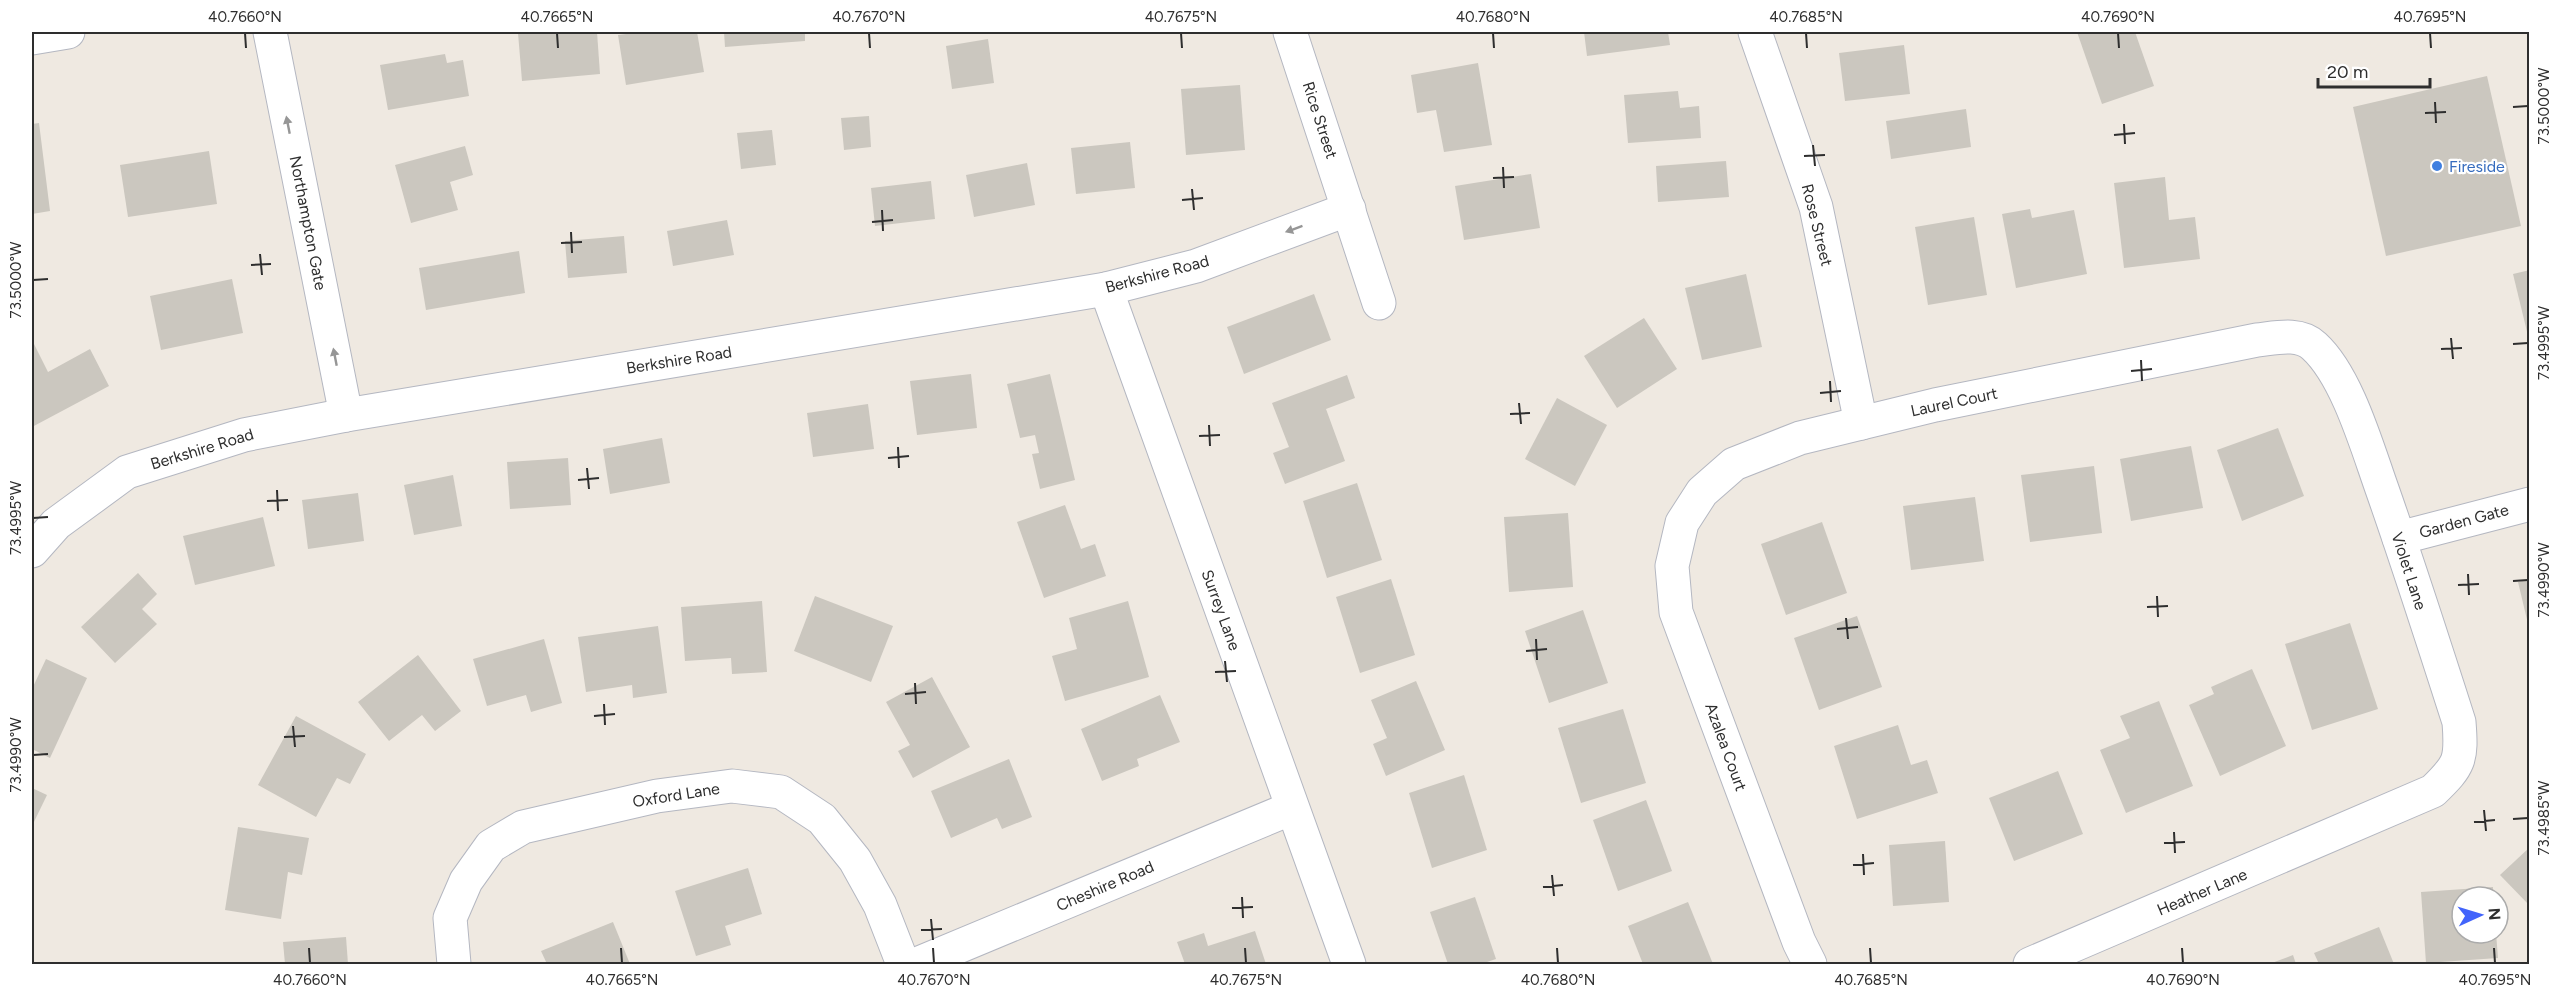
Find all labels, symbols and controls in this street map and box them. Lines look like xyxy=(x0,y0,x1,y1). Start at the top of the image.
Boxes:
text: 40.7660°N xyxy=(208,8,282,26)
text: 40.7665°N xyxy=(521,8,593,26)
text: 40.7670°N xyxy=(832,8,906,26)
text: 40.7675°N xyxy=(1145,8,1217,26)
text: 40.7680°N xyxy=(1456,8,1530,26)
text: 40.7685°N xyxy=(1769,8,1843,26)
text: 40.7690°N xyxy=(2081,8,2155,26)
text: 40.7695°N xyxy=(2394,8,2466,26)
scale bar xyxy=(2318,51,2430,89)
text: 20 m xyxy=(2327,61,2368,83)
text: 73.5000°W xyxy=(2535,67,2553,144)
street label: Rice Street xyxy=(1299,79,1341,161)
one-way arrow xyxy=(283,115,293,134)
street label: Northampton Gate xyxy=(286,154,330,292)
place label: Fireside xyxy=(2449,157,2505,176)
marker: Fireside xyxy=(2430,159,2444,173)
street label: Rose Street xyxy=(1798,182,1836,268)
one-way arrow xyxy=(1285,225,1303,234)
text: 73.5000°W xyxy=(7,241,25,318)
street label: Berkshire Road xyxy=(1103,251,1211,297)
text: 73.4995°W xyxy=(2535,305,2553,380)
street label: Berkshire Road xyxy=(625,342,733,378)
one-way arrow xyxy=(330,347,339,366)
street label: Laurel Court xyxy=(1909,384,1999,420)
street label: Berkshire Road xyxy=(148,424,256,474)
text: 73.4995°W xyxy=(7,480,25,555)
street label: Garden Gate xyxy=(2417,500,2511,542)
street label: Violet Lane xyxy=(2388,530,2431,612)
text: 73.4990°W xyxy=(2535,542,2553,618)
street label: Surrey Lane xyxy=(1198,567,1244,653)
street label: Azalea Court xyxy=(1701,700,1751,794)
text: 73.4990°W xyxy=(7,717,25,793)
street label: Oxford Lane xyxy=(631,779,721,811)
text: 73.4985°W xyxy=(2535,780,2553,855)
street label: Cheshire Road xyxy=(1053,857,1157,915)
street label: Heather Lane xyxy=(2154,864,2250,920)
north arrow xyxy=(2450,885,2510,945)
text: N xyxy=(2485,907,2504,921)
text: 40.7660°N xyxy=(273,971,347,989)
text: 40.7665°N xyxy=(586,971,658,989)
text: 40.7670°N xyxy=(897,971,971,989)
text: 40.7675°N xyxy=(1210,971,1282,989)
text: 40.7680°N xyxy=(1521,971,1595,989)
text: 40.7685°N xyxy=(1834,971,1908,989)
text: 40.7690°N xyxy=(2146,971,2220,989)
text: 40.7695°N xyxy=(2459,971,2531,989)

